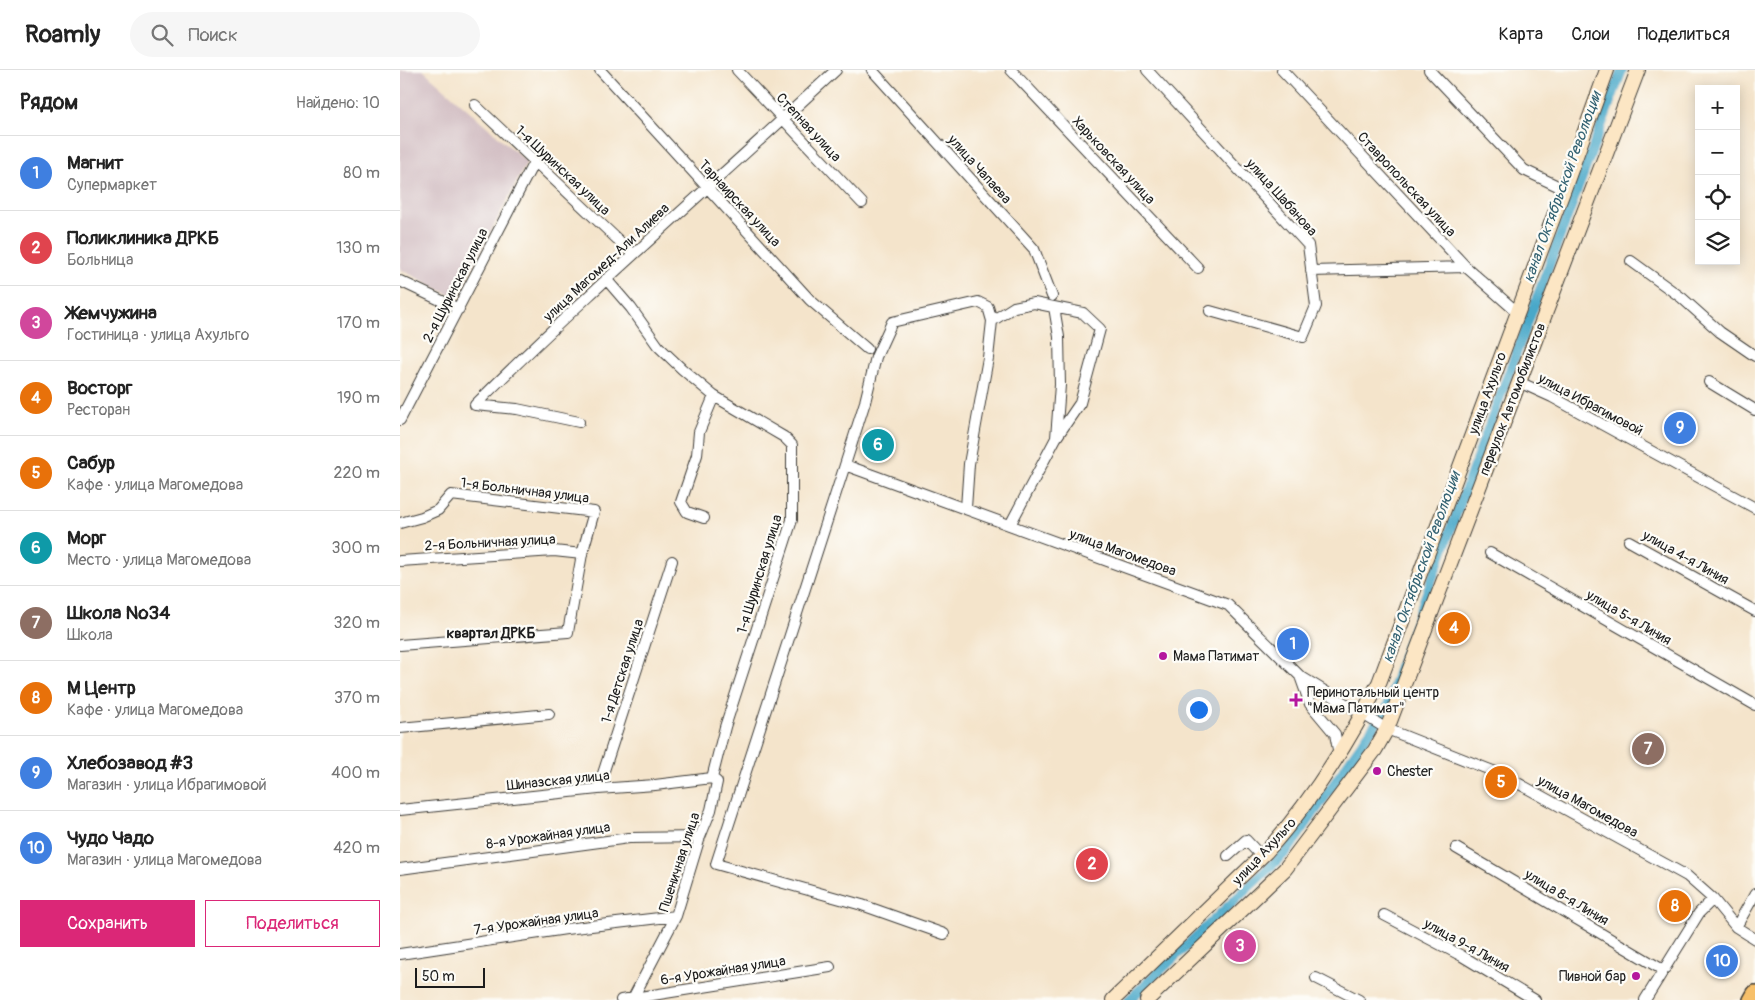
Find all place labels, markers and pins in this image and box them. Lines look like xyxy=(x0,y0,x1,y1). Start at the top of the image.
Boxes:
pin: 9 xyxy=(1664,409,1696,447)
pin: 6 xyxy=(862,426,894,464)
pin: 4 xyxy=(1438,609,1470,647)
pin: 1 xyxy=(1277,625,1309,663)
place label: Мама Патимат xyxy=(1173,648,1259,665)
marker: Мама Патимат xyxy=(1157,650,1169,662)
place label: Перинотальный центр "Мама Патимат" xyxy=(1307,684,1439,717)
marker: Перинотальный центр "Мама Патимат" xyxy=(1289,693,1303,707)
pin: 7 xyxy=(1632,730,1664,768)
place label: Chester xyxy=(1387,763,1433,780)
pin: 5 xyxy=(1485,763,1517,801)
marker: Chester xyxy=(1371,765,1383,777)
pin: 2 xyxy=(1076,845,1108,883)
pin: 8 xyxy=(1659,887,1691,925)
pin: 3 xyxy=(1224,927,1256,965)
pin: 10 xyxy=(1706,942,1738,980)
place label: Пивной бар xyxy=(1559,968,1626,985)
marker: Пивной бар xyxy=(1630,970,1642,982)

